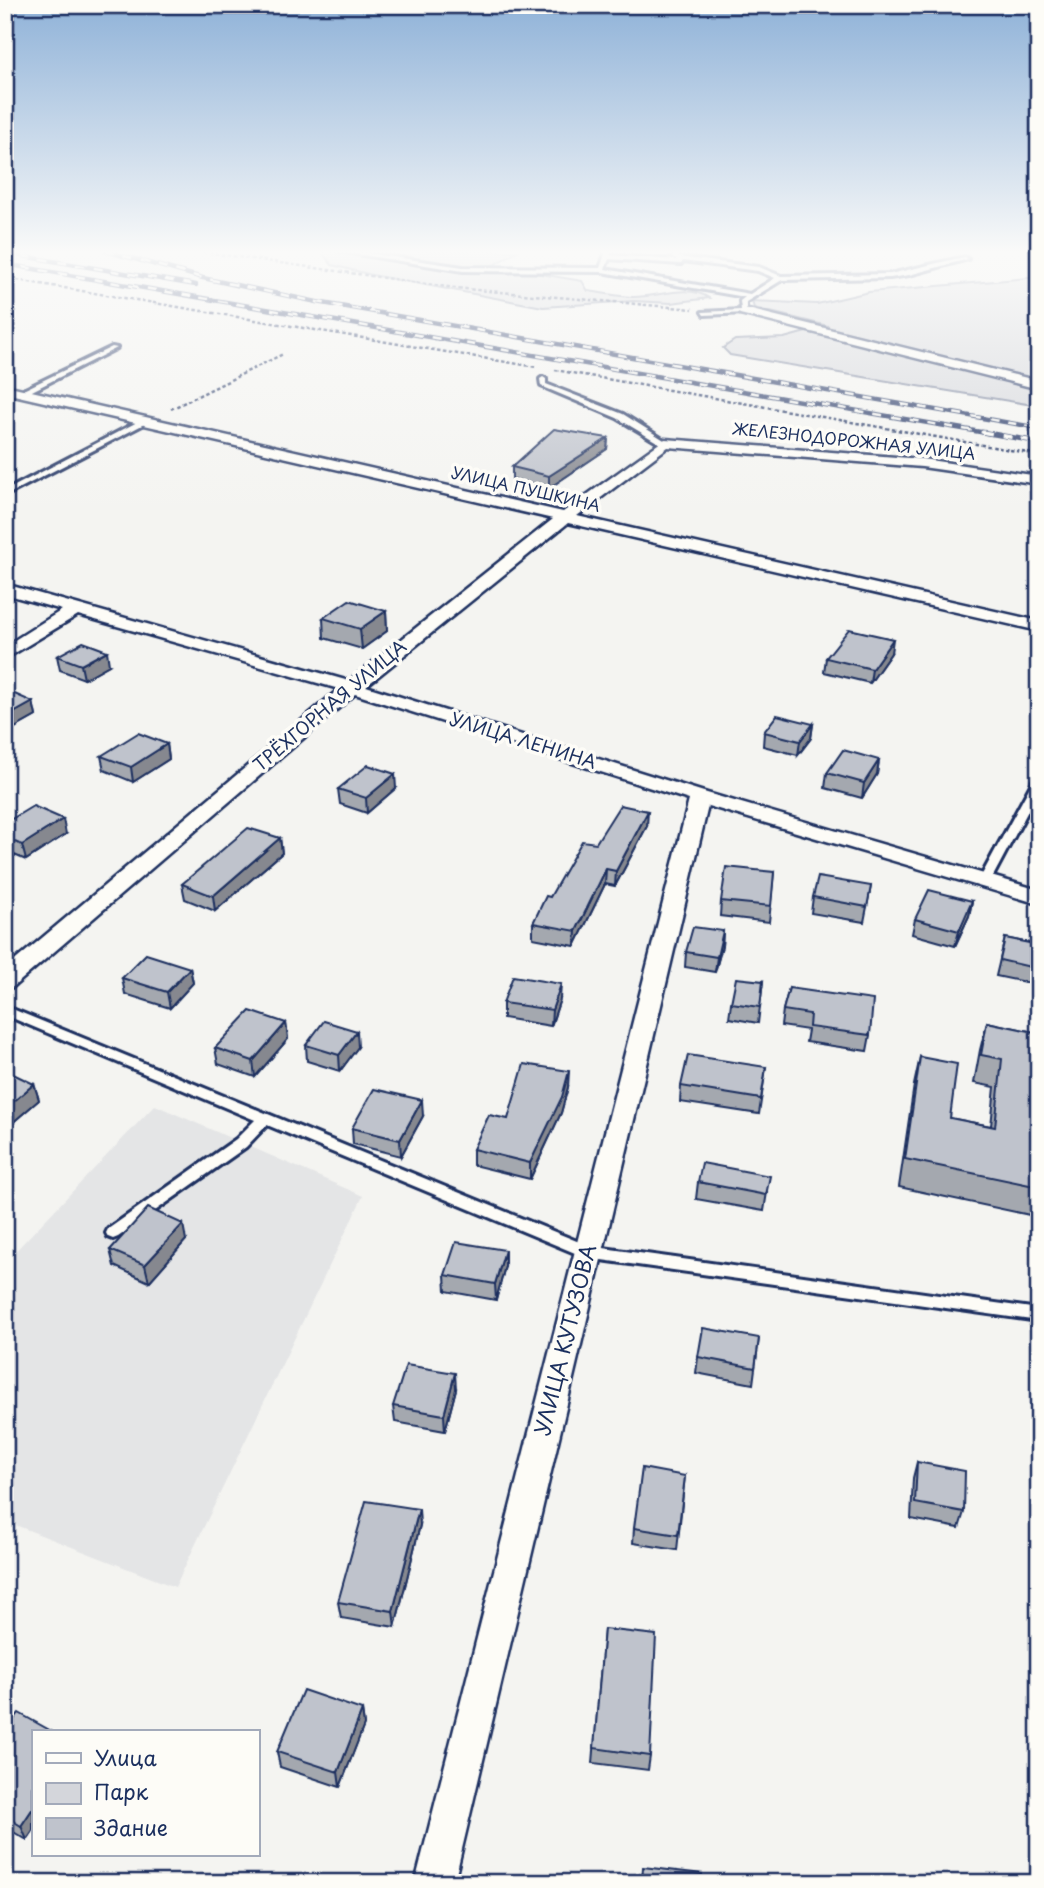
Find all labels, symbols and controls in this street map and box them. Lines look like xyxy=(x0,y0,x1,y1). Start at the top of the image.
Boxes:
street label: ЖЕЛЕЗНОДОРОЖНАЯ УЛИЦА xyxy=(731,415,977,465)
street label: УЛИЦА ПУШКИНА xyxy=(449,459,603,517)
street label: ТРЁХГОРНАЯ УЛИЦА xyxy=(247,632,412,777)
street label: УЛИЦА ЛЕНИНА xyxy=(447,704,600,775)
street label: УЛИЦА КУТУЗОВА xyxy=(525,1241,603,1438)
legend xyxy=(32,1730,259,1856)
text: Улица xyxy=(94,1741,157,1773)
text: Парк xyxy=(94,1775,149,1807)
text: Здание xyxy=(94,1811,168,1843)

